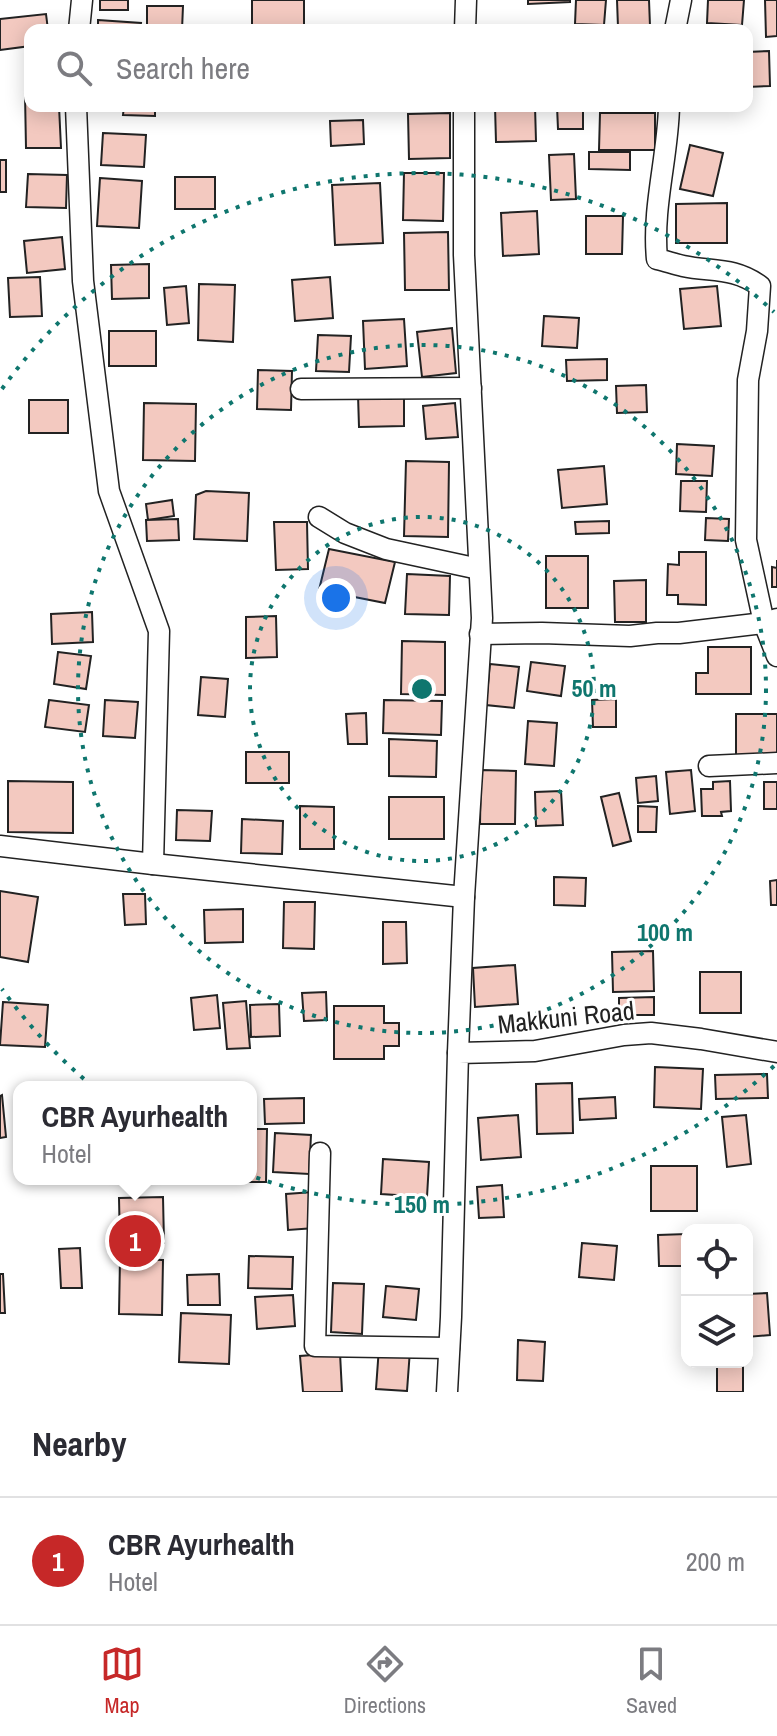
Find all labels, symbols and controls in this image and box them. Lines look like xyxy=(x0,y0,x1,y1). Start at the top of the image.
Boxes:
search box xyxy=(24,24,753,112)
icon: search xyxy=(52,46,96,90)
text: Search here xyxy=(116,48,250,88)
your location xyxy=(316,578,356,618)
text: 50 m xyxy=(572,672,616,704)
centre of rings xyxy=(408,675,436,703)
text: 100 m xyxy=(637,916,693,948)
street label: Makkuni Road xyxy=(496,992,636,1042)
popup xyxy=(13,1081,257,1185)
text: CBR Ayurhealth xyxy=(42,1096,228,1136)
text: Hotel xyxy=(42,1136,91,1171)
text: 150 m xyxy=(394,1188,450,1220)
pin: 1 xyxy=(109,1211,161,1271)
map controls xyxy=(681,1224,753,1368)
button: locate xyxy=(681,1224,753,1296)
button: layers xyxy=(681,1296,753,1368)
text: Nearby xyxy=(32,1421,127,1467)
text: CBR Ayurhealth xyxy=(108,1524,295,1564)
text: 1 xyxy=(52,1544,64,1579)
text: 200 m xyxy=(686,1544,745,1579)
text: Hotel xyxy=(108,1564,158,1599)
tab: Map xyxy=(100,1642,144,1720)
tab: Directions xyxy=(344,1642,426,1720)
tab: Saved xyxy=(626,1642,677,1720)

